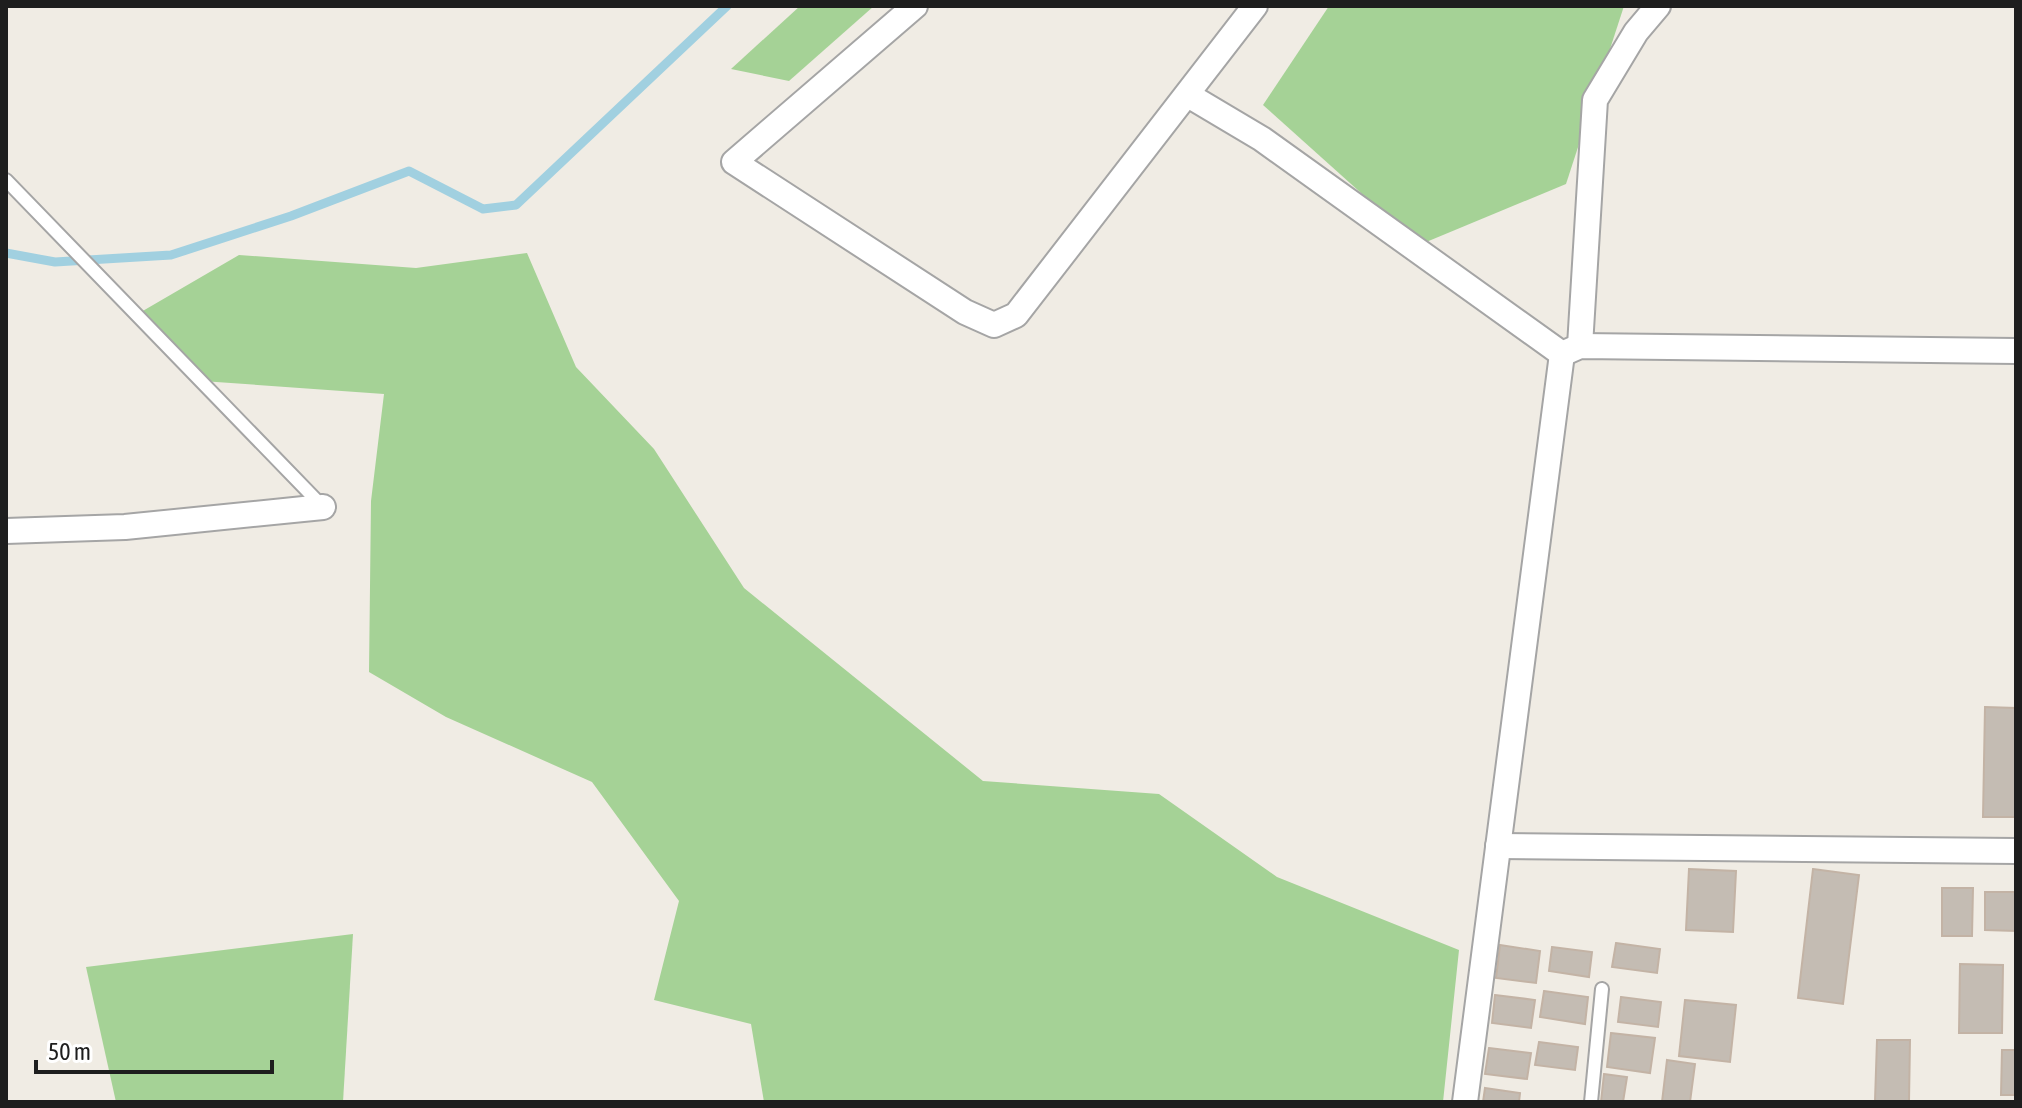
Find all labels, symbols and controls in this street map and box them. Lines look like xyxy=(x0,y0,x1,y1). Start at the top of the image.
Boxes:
scale bar xyxy=(36,1024,272,1074)
text: 50 m xyxy=(48,1038,91,1065)

